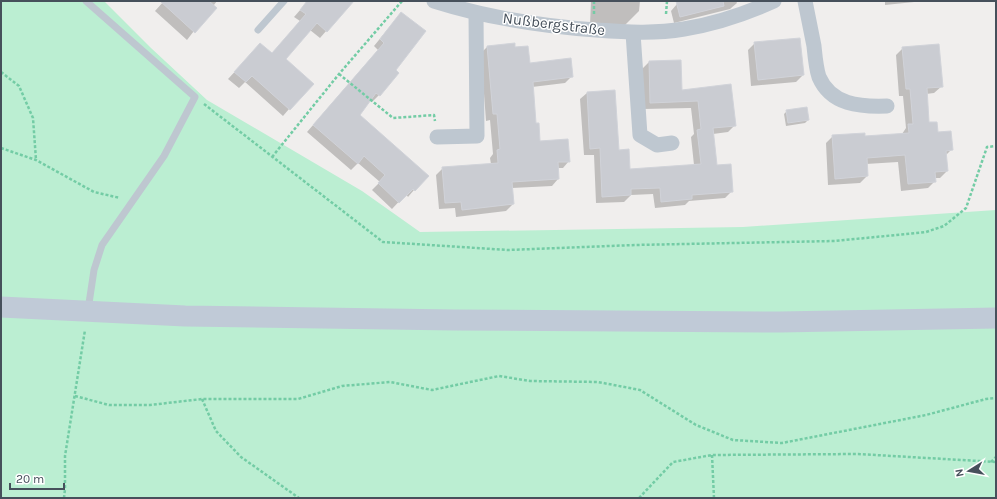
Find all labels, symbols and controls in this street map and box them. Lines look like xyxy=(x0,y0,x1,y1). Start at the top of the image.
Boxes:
street label: Nußbergstraße xyxy=(502,9,606,39)
north arrow xyxy=(949,451,989,491)
scale bar xyxy=(10,465,64,491)
text: N xyxy=(953,468,967,478)
text: 20 m xyxy=(16,472,44,486)

